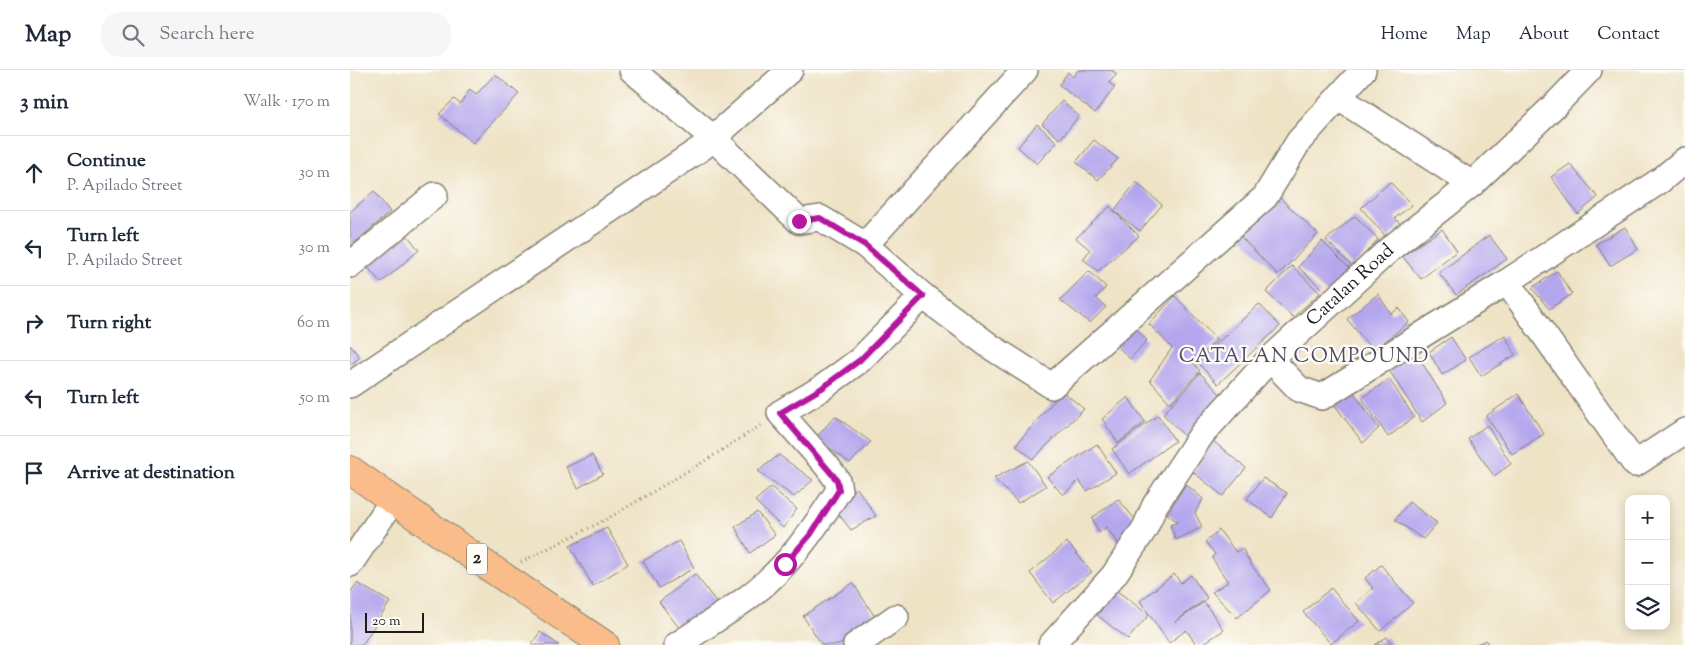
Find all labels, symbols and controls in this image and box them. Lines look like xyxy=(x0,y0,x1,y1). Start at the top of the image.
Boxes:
search box xyxy=(101,12,451,57)
text: Map xyxy=(25,18,71,52)
icon: search xyxy=(119,21,147,49)
text: Search here xyxy=(159,21,255,48)
text: Home xyxy=(1381,22,1428,48)
text: Map xyxy=(1456,22,1491,48)
text: About xyxy=(1519,22,1569,48)
text: Contact xyxy=(1597,22,1660,48)
text: 3 min xyxy=(20,88,69,118)
text: Walk · 170 m xyxy=(243,91,330,114)
text: Continue xyxy=(67,148,146,175)
icon: ahead xyxy=(20,159,48,187)
text: 30 m xyxy=(299,162,330,185)
text: P. Apilado Street xyxy=(67,175,183,198)
route end xyxy=(788,210,811,233)
text: Turn left xyxy=(67,223,139,250)
icon: left xyxy=(20,234,48,262)
text: 30 m xyxy=(299,237,330,260)
street label: Catalan Road xyxy=(1300,238,1401,333)
text: P. Apilado Street xyxy=(67,250,183,273)
icon: right xyxy=(20,309,48,337)
text: Turn right xyxy=(67,310,151,337)
text: 60 m xyxy=(297,312,330,335)
district label: CATALAN COMPOUND xyxy=(1179,343,1429,372)
icon: left xyxy=(20,384,48,412)
text: Turn left xyxy=(67,385,139,412)
text: 50 m xyxy=(299,387,330,410)
icon: arrive xyxy=(20,459,48,487)
text: Arrive at destination xyxy=(67,460,235,487)
map controls xyxy=(1625,495,1670,630)
button: + xyxy=(1625,495,1670,540)
button: − xyxy=(1625,540,1670,585)
road number: 2 xyxy=(467,544,487,574)
route start xyxy=(774,553,797,576)
button: layers xyxy=(1625,585,1670,630)
scale bar xyxy=(365,610,424,633)
text: 20 m xyxy=(372,612,401,632)

